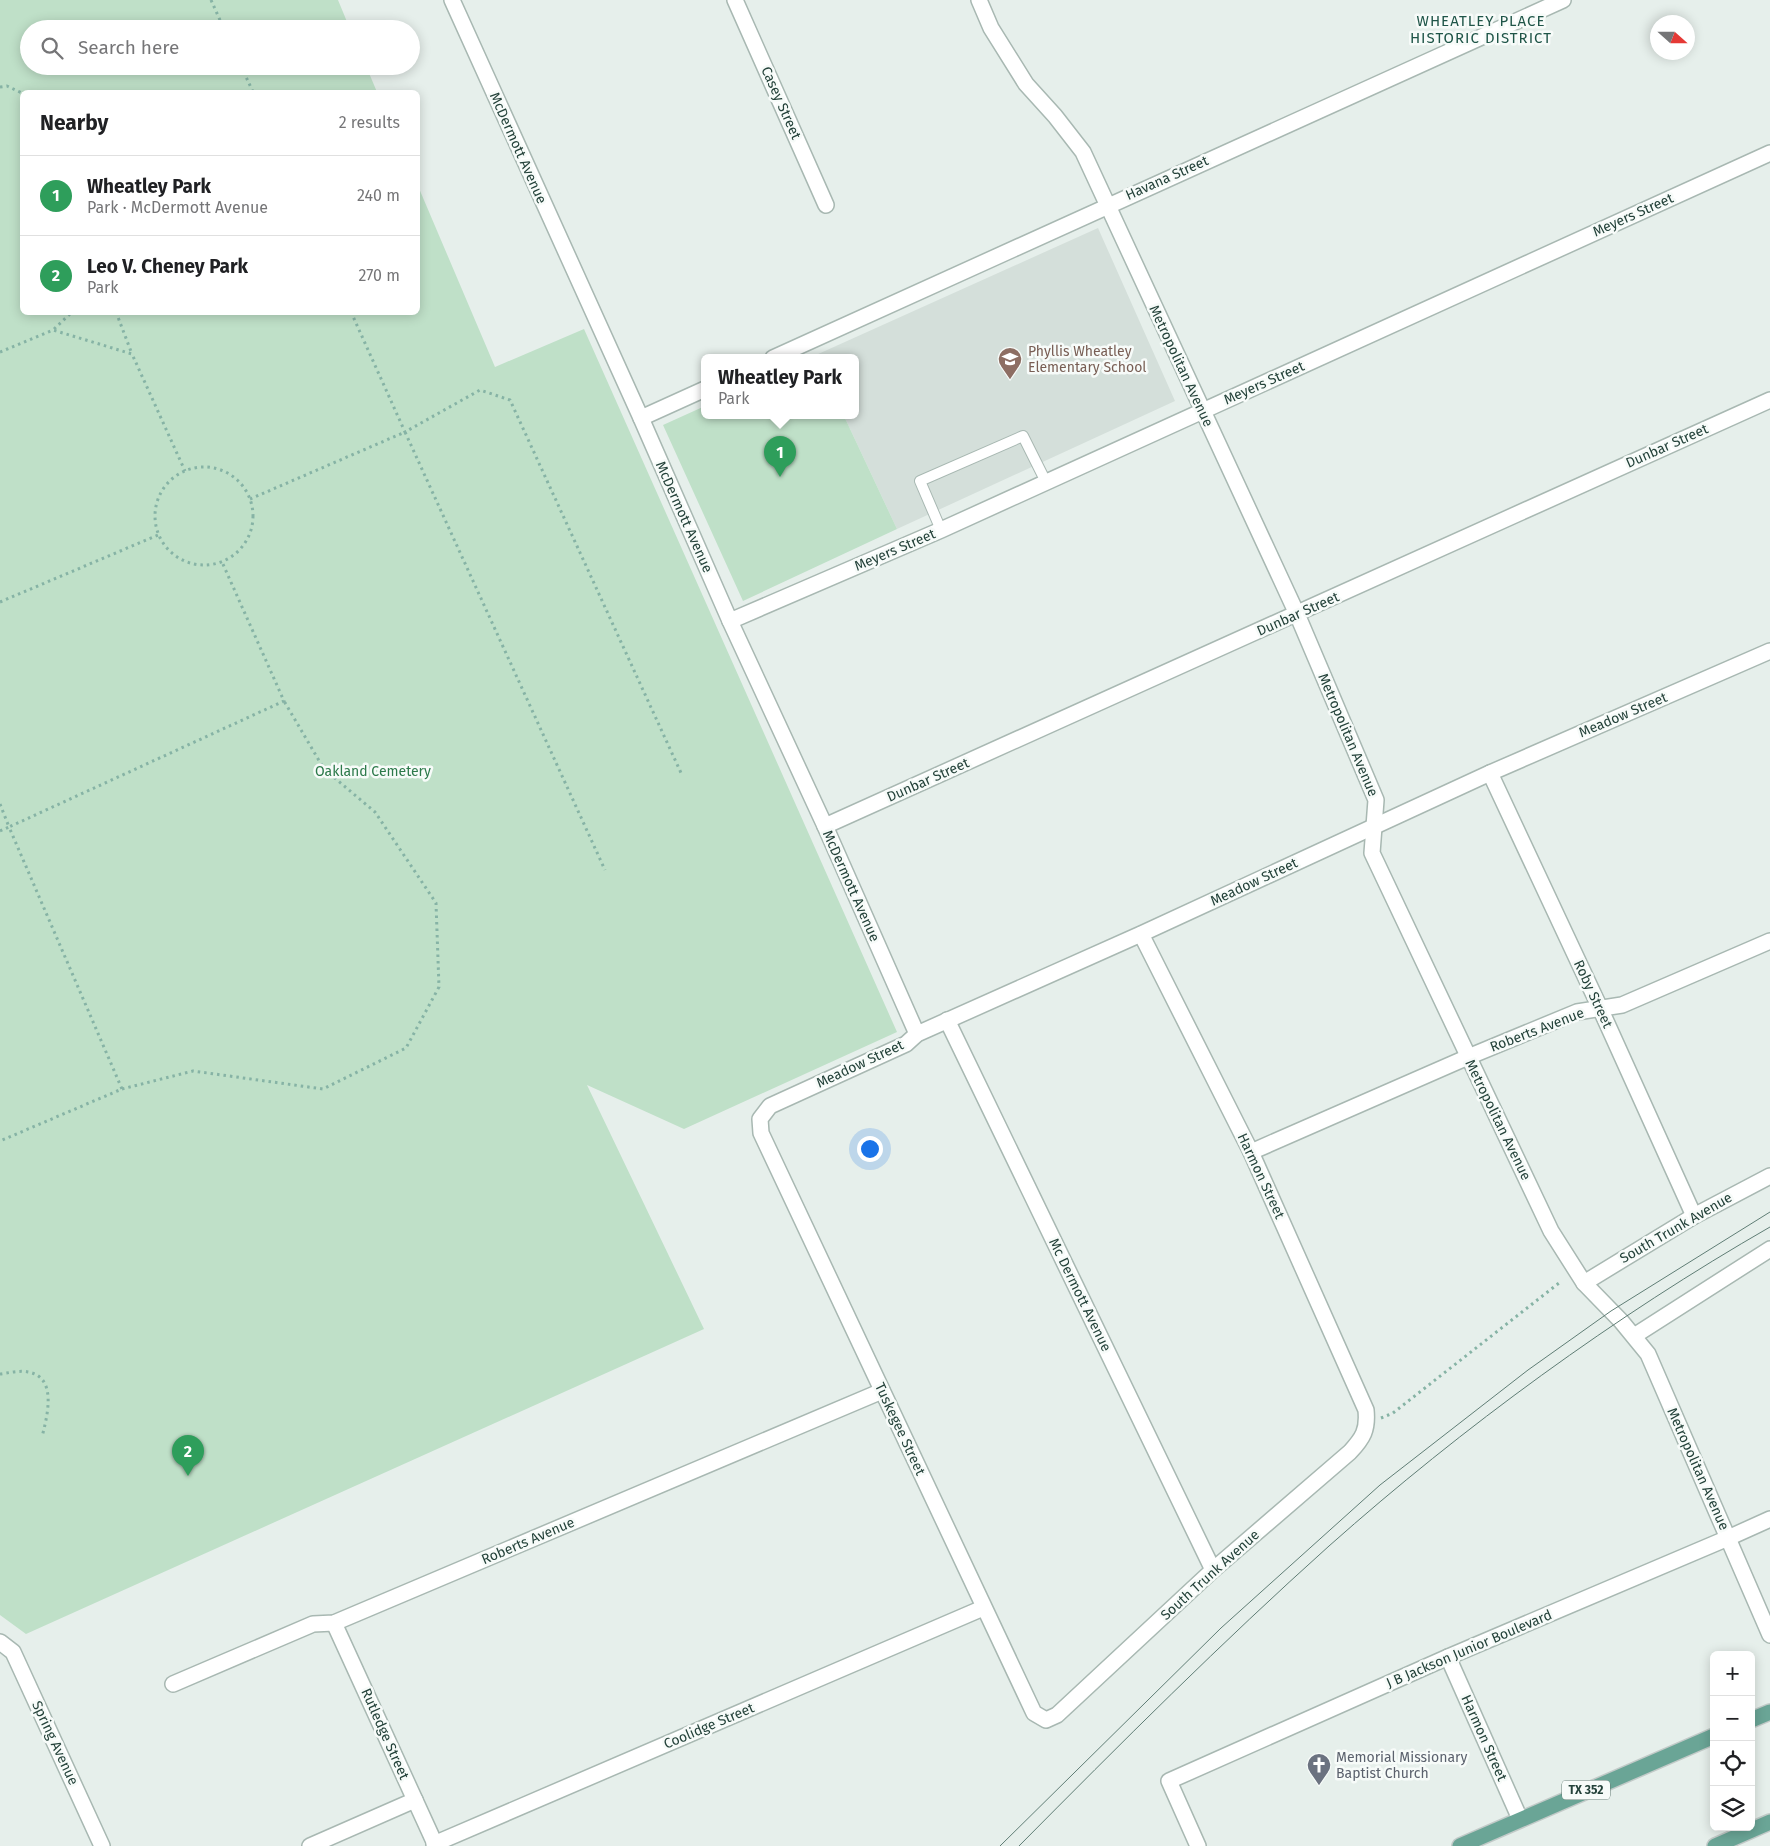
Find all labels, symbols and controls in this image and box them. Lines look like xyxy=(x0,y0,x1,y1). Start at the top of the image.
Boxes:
district label: WHEATLEY PLACE HISTORIC DISTRICT xyxy=(1410,12,1552,47)
north arrow xyxy=(1650,15,1695,60)
search box xyxy=(20,20,420,75)
icon: search xyxy=(38,34,66,62)
text: Search here xyxy=(78,36,179,59)
street label: Casey Street xyxy=(757,64,805,143)
street label: McDermott Avenue xyxy=(486,90,550,206)
text: Nearby xyxy=(40,110,108,136)
text: 2 results xyxy=(339,113,400,132)
street label: Havana Street xyxy=(1123,152,1212,204)
text: Wheatley Park xyxy=(87,175,211,198)
text: 1 xyxy=(52,186,60,205)
text: 240 m xyxy=(357,186,400,205)
street label: Meyers Street xyxy=(1590,189,1677,240)
text: Park · McDermott Avenue xyxy=(87,198,268,217)
text: Leo V. Cheney Park xyxy=(87,255,248,278)
text: 2 xyxy=(52,266,60,285)
text: 270 m xyxy=(358,266,400,285)
text: Park xyxy=(87,278,119,297)
street label: Metropolitan Avenue xyxy=(1145,302,1217,430)
place label: Phyllis Wheatley Elementary School xyxy=(1028,343,1146,376)
school or university icon: Phyllis Wheatley Elementary School xyxy=(997,346,1023,380)
popup xyxy=(701,354,859,419)
street label: Meyers Street xyxy=(1221,357,1308,408)
text: Wheatley Park xyxy=(718,366,842,389)
text: Park xyxy=(718,389,749,408)
street label: Dunbar Street xyxy=(1623,420,1712,472)
pin: 1 xyxy=(764,436,796,477)
street label: McDermott Avenue xyxy=(652,459,716,575)
street label: Meyers Street xyxy=(852,525,939,575)
street label: Dunbar Street xyxy=(1254,588,1343,640)
street label: Metropolitan Avenue xyxy=(1314,671,1382,799)
street label: Meadow Street xyxy=(1576,688,1671,741)
street label: Dunbar Street xyxy=(884,754,973,806)
park label: Oakland Cemetery xyxy=(315,763,431,780)
street label: McDermott Avenue xyxy=(819,828,883,944)
street label: Meadow Street xyxy=(1208,854,1301,910)
street label: Roby Street xyxy=(1570,957,1617,1032)
street label: Roberts Avenue xyxy=(1487,1004,1587,1056)
street label: Meadow Street xyxy=(814,1036,907,1092)
street label: Metropolitan Avenue xyxy=(1461,1057,1535,1183)
street label: Harmon Street xyxy=(1234,1130,1289,1222)
your location xyxy=(857,1136,883,1162)
street label: South Trunk Avenue xyxy=(1617,1189,1735,1267)
street label: Mc Dermott Avenue xyxy=(1045,1236,1115,1354)
street label: Tuskegee Street xyxy=(871,1380,929,1479)
street label: Metropolitan Avenue xyxy=(1663,1405,1733,1533)
pin: 2 xyxy=(172,1435,204,1476)
street label: Roberts Avenue xyxy=(479,1514,577,1568)
street label: South Trunk Avenue xyxy=(1157,1526,1263,1624)
street label: J B Jackson Junior Boulevard xyxy=(1384,1606,1554,1692)
map controls xyxy=(1710,1651,1755,1831)
button: + xyxy=(1710,1651,1755,1696)
street label: Rutledge Street xyxy=(357,1686,413,1783)
street label: Harmon Street xyxy=(1457,1692,1511,1785)
button: − xyxy=(1710,1696,1755,1741)
street label: Spring Avenue xyxy=(28,1698,82,1788)
street label: Coolidge Street xyxy=(661,1699,758,1753)
button: locate xyxy=(1710,1741,1755,1786)
place label: Memorial Missionary Baptist Church xyxy=(1336,1749,1467,1782)
church icon: Memorial Missionary Baptist Church xyxy=(1306,1752,1332,1786)
road number: TX 352 xyxy=(1562,1780,1610,1800)
button: layers xyxy=(1710,1786,1755,1831)

